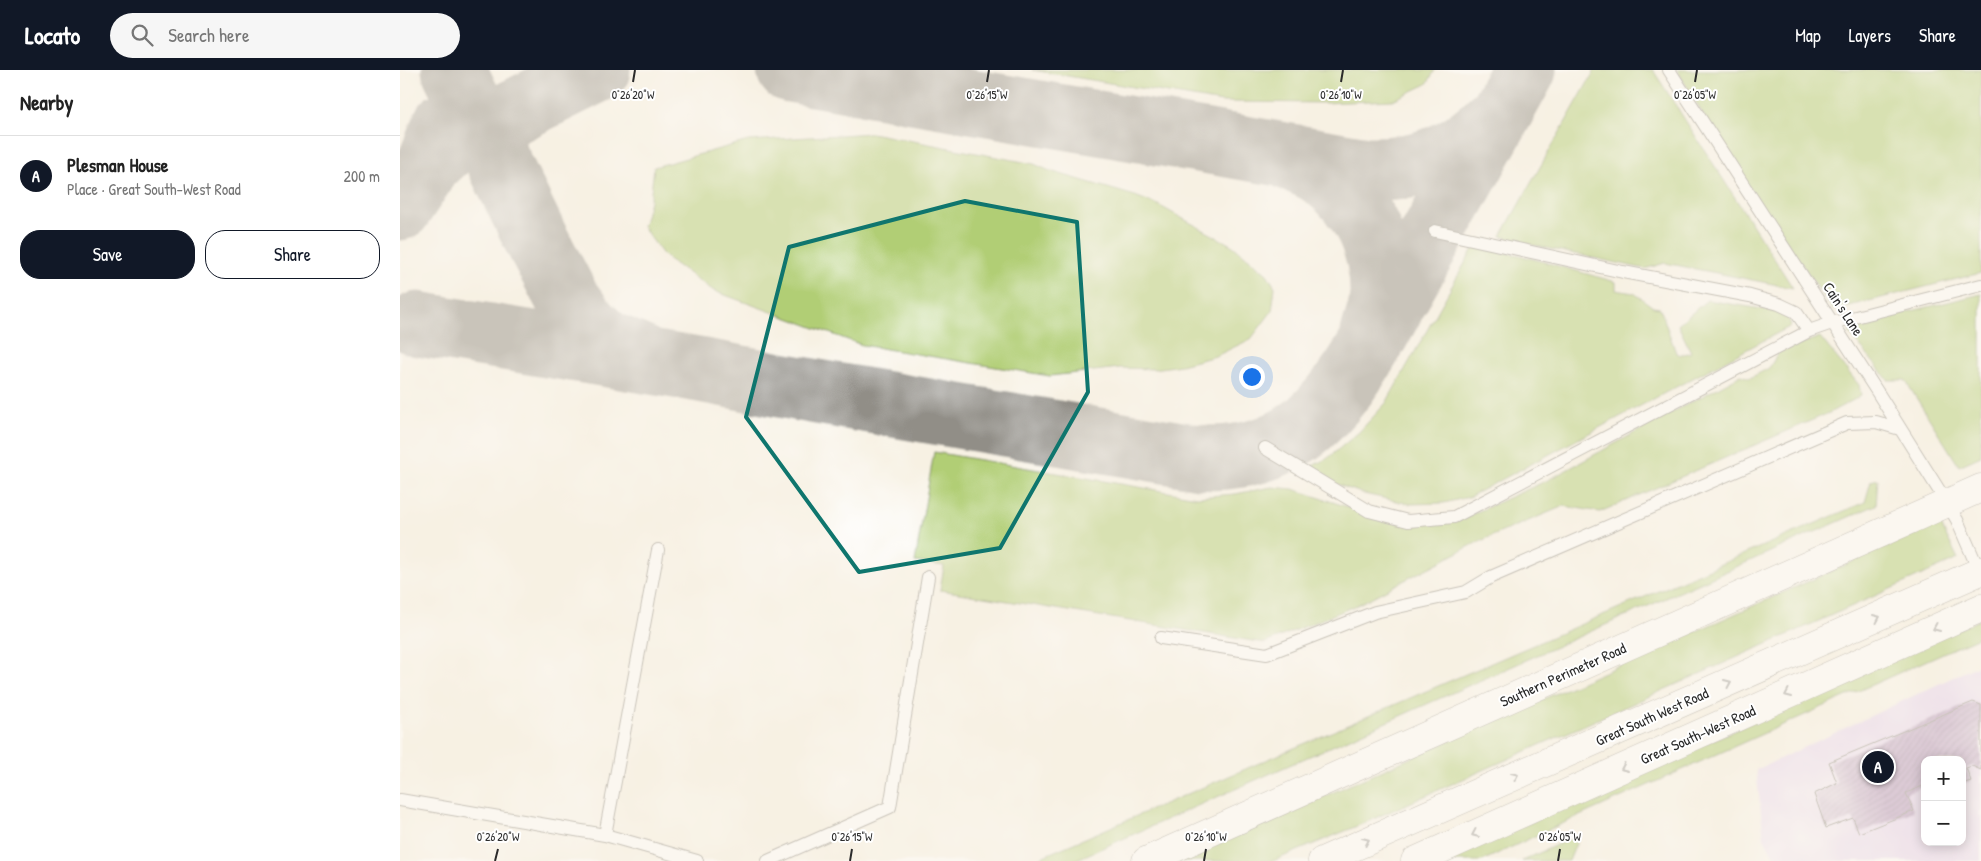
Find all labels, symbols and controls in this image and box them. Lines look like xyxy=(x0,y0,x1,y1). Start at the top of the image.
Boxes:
search box xyxy=(110,13,460,58)
text: Locato xyxy=(25,19,80,51)
icon: search xyxy=(128,21,156,49)
text: Search here xyxy=(168,22,249,48)
text: Map xyxy=(1795,23,1821,48)
text: Layers xyxy=(1849,23,1891,48)
text: Share xyxy=(1919,23,1956,48)
text: 0°26'20"W xyxy=(612,86,655,103)
text: 0°26'15"W xyxy=(967,86,1008,103)
text: 0°26'10"W xyxy=(1320,86,1362,103)
text: 0°26'05"W xyxy=(1674,86,1717,103)
text: Nearby xyxy=(20,88,73,117)
text: Plesman House xyxy=(67,152,168,178)
text: A xyxy=(32,165,40,187)
text: 200 m xyxy=(344,165,380,187)
text: Place · Great South-West Road xyxy=(67,178,241,200)
button: Save xyxy=(20,230,195,279)
button: Share xyxy=(205,230,380,279)
street label: Cain's Lane xyxy=(1818,278,1869,340)
your location xyxy=(1239,364,1265,390)
one-way arrow xyxy=(1872,613,1881,624)
one-way arrow xyxy=(1933,622,1942,632)
street label: Southern Perimeter Road xyxy=(1496,637,1629,712)
one-way arrow xyxy=(1723,679,1732,690)
street label: Great South West Road xyxy=(1592,682,1712,751)
one-way arrow xyxy=(1784,688,1793,699)
street label: Great South-West Road xyxy=(1637,700,1759,769)
pin: A xyxy=(1862,748,1894,786)
map controls xyxy=(1921,756,1966,846)
button: + xyxy=(1921,756,1966,801)
one-way arrow xyxy=(1620,761,1629,772)
one-way arrow xyxy=(1510,772,1519,783)
button: − xyxy=(1921,801,1966,846)
text: 0°26'20"W xyxy=(477,828,520,845)
text: 0°26'15"W xyxy=(832,828,873,845)
text: 0°26'10"W xyxy=(1185,828,1227,845)
one-way arrow xyxy=(1471,828,1480,839)
text: 0°26'05"W xyxy=(1539,828,1582,845)
one-way arrow xyxy=(1362,837,1370,847)

